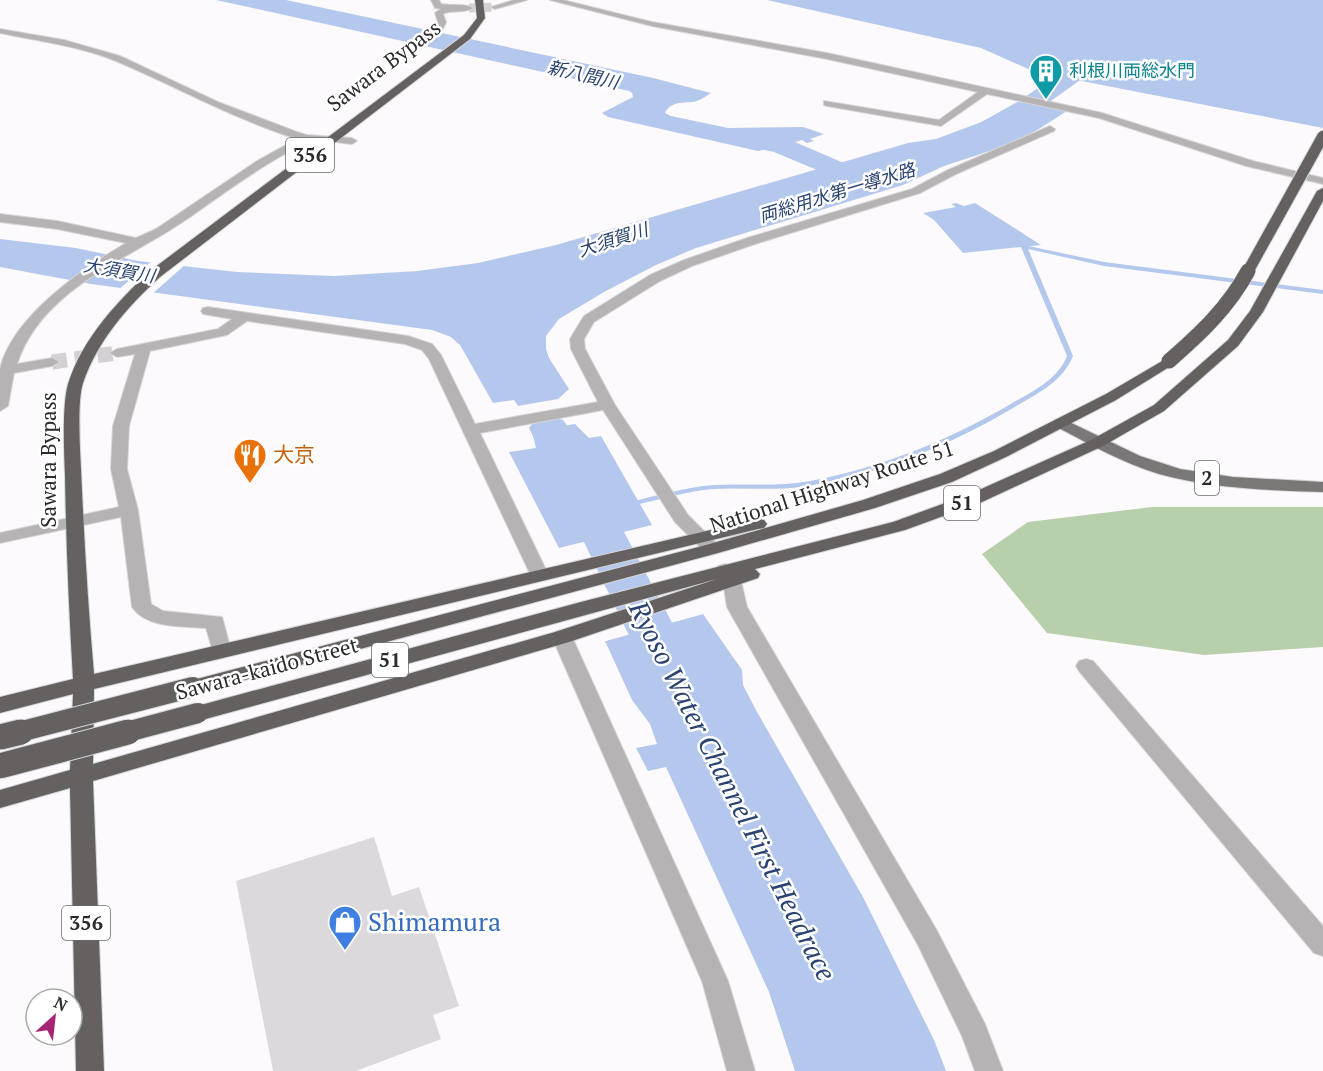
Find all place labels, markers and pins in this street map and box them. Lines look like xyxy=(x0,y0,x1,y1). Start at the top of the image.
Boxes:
building icon: 利根川両総水門 xyxy=(1028,53,1064,100)
place label: 利根川両総水門 xyxy=(1069,58,1195,82)
restaurant icon: 大京 xyxy=(232,437,268,484)
place label: 大京 xyxy=(273,440,315,468)
shop icon: Shimamura xyxy=(327,904,363,951)
place label: Shimamura xyxy=(368,904,501,938)

